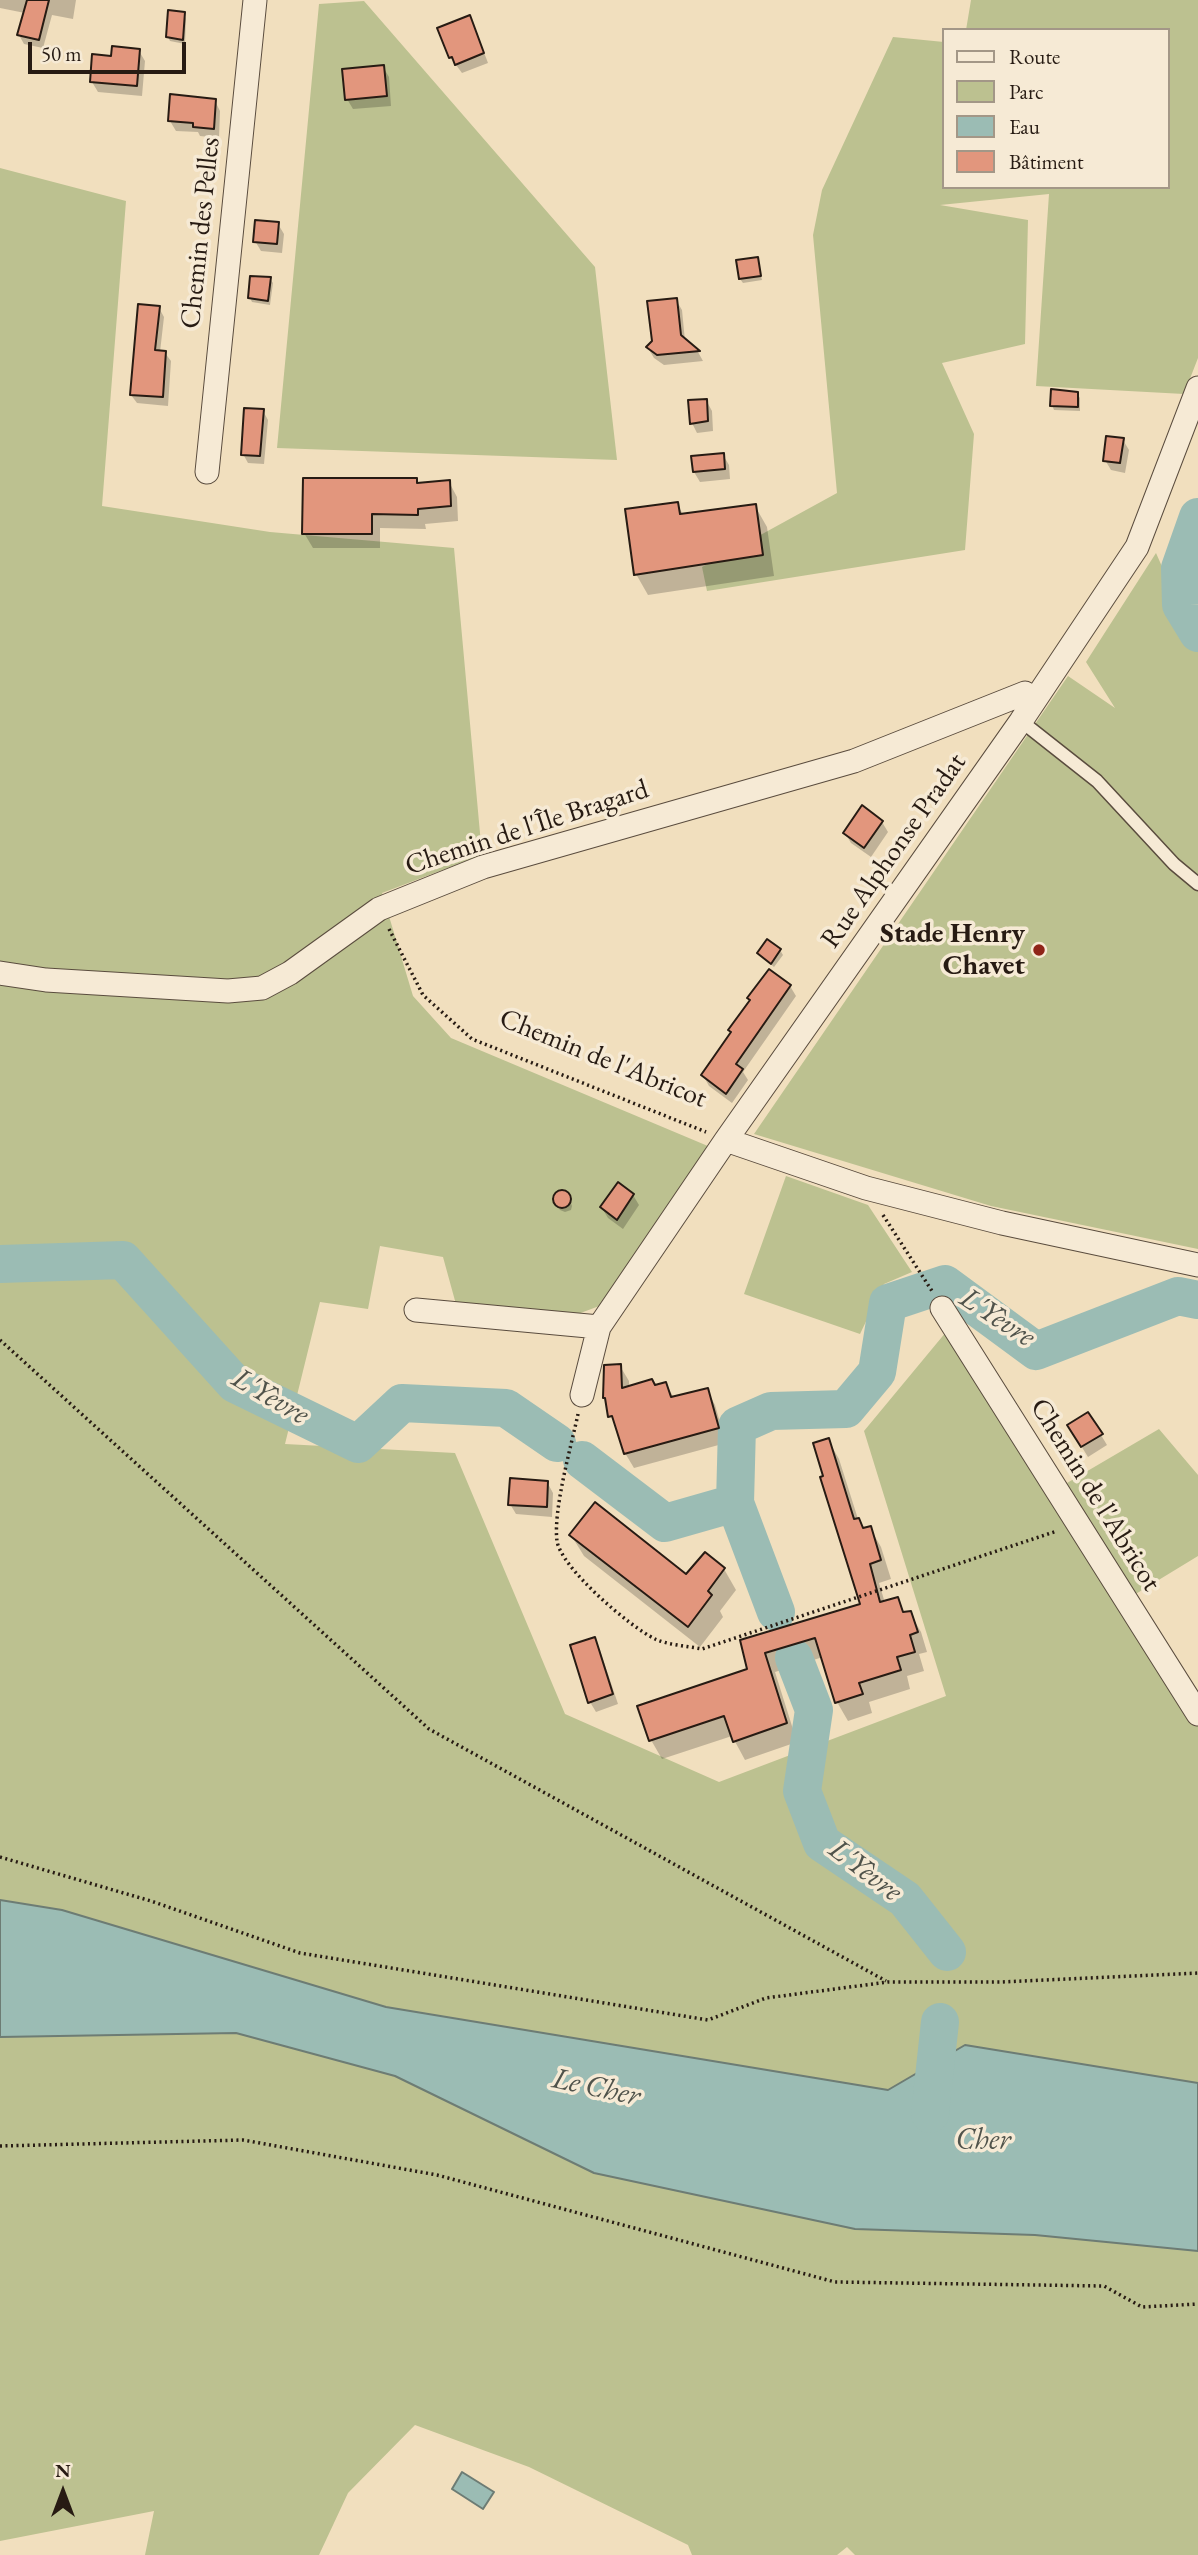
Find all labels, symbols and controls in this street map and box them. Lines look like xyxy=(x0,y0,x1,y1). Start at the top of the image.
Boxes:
scale bar xyxy=(32,28,189,72)
legend xyxy=(942,28,1170,189)
text: 50 m xyxy=(41,40,82,67)
text: Route xyxy=(1009,43,1060,70)
text: Parc xyxy=(1009,78,1043,105)
text: Eau xyxy=(1009,113,1040,140)
street label: Chemin des Pelles xyxy=(174,136,228,330)
text: Bâtiment xyxy=(1009,148,1084,175)
street label: Rue Alphonse Pradat xyxy=(814,747,974,955)
street label: Chemin de l'Île Bragard xyxy=(401,773,653,883)
place label: Stade Henry Chavet xyxy=(880,917,1025,983)
marker: Stade Henry Chavet xyxy=(1031,942,1047,958)
street label: Chemin de l'Abricot xyxy=(494,1002,712,1116)
water label: L'Yèvre xyxy=(952,1280,1042,1356)
water label: L'Yèvre xyxy=(225,1361,315,1433)
street label: Chemin de l'Abricot xyxy=(1022,1392,1168,1598)
water label: L'Yèvre xyxy=(821,1832,909,1910)
water label: Le Cher xyxy=(549,2061,643,2115)
water label: Cher xyxy=(955,2123,1011,2159)
north arrow xyxy=(28,2457,98,2527)
text: N xyxy=(55,2458,71,2483)

